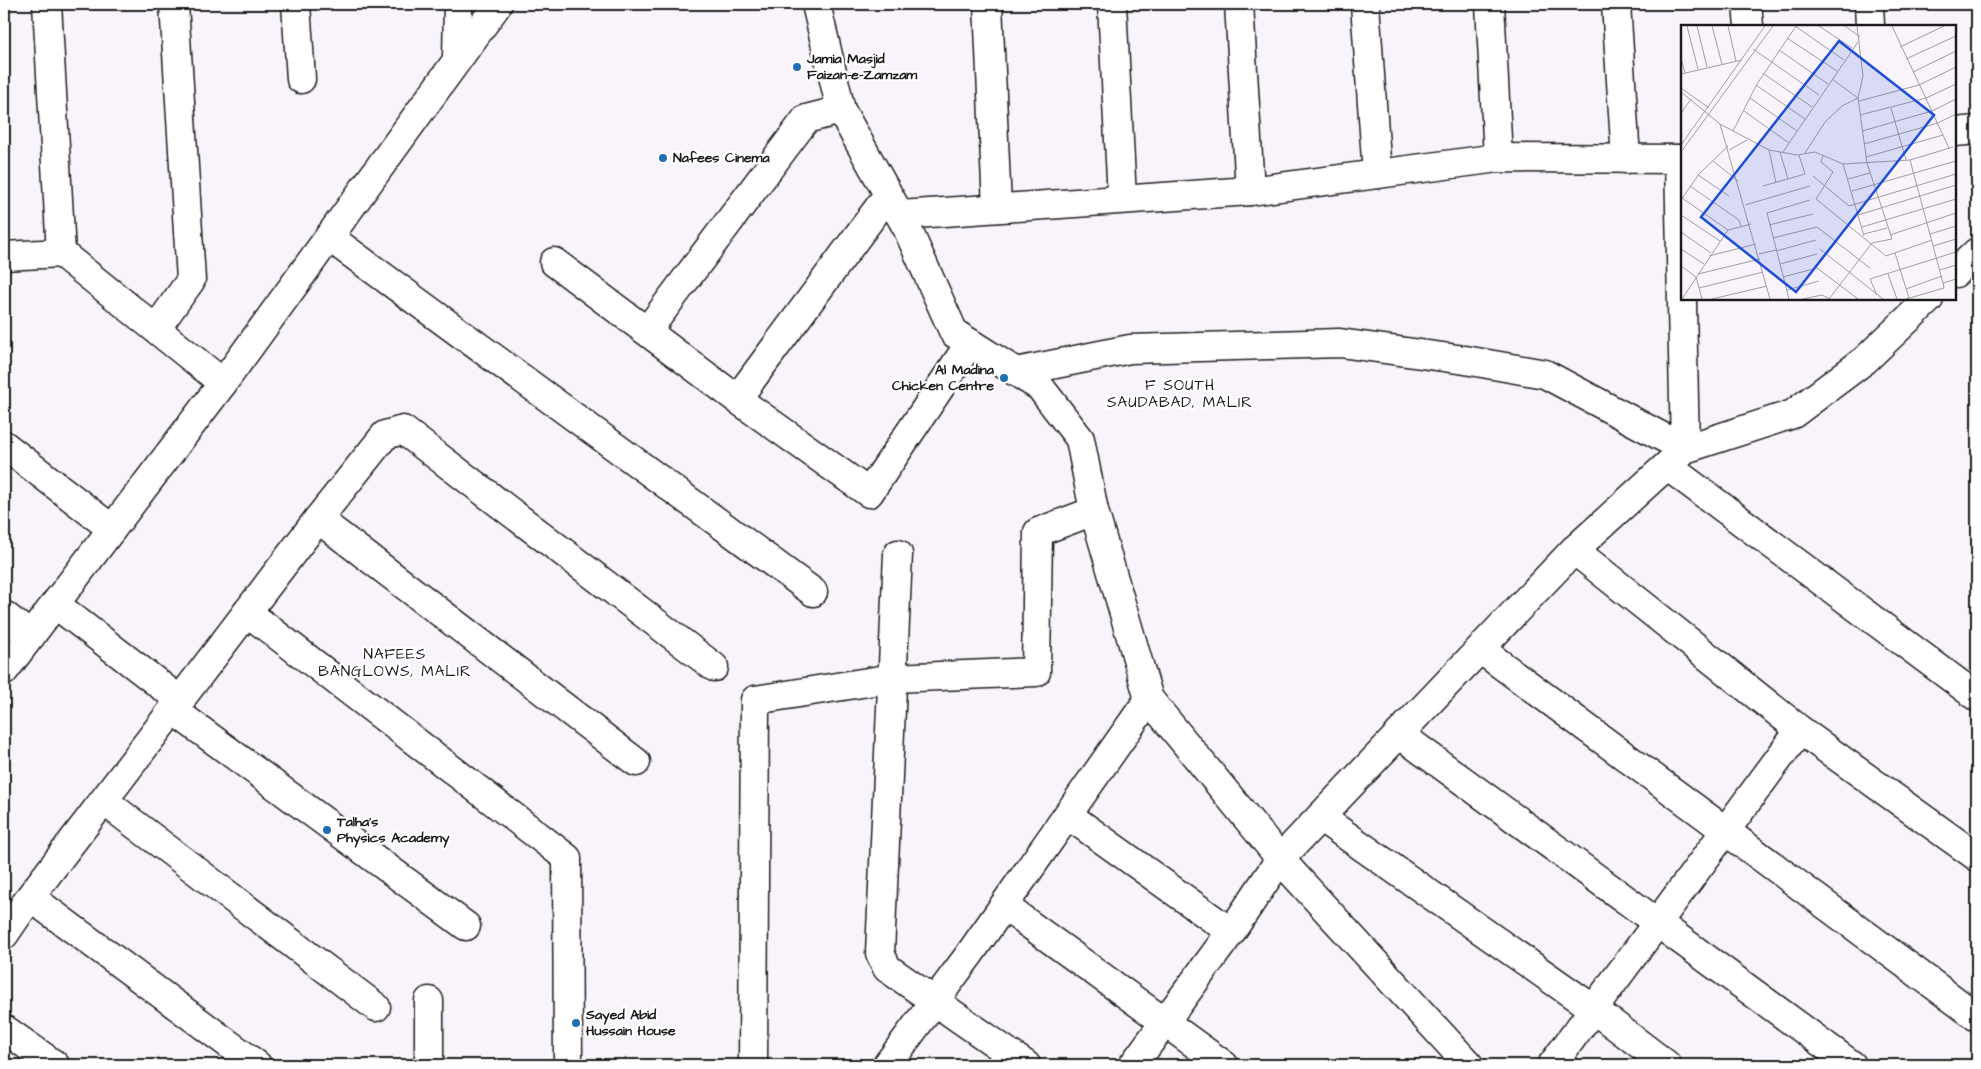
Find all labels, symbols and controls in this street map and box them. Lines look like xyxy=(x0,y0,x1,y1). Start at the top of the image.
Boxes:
inset map xyxy=(1681,25,1956,300)
place label: Jamia Masjid Faizan-e-Zamzam xyxy=(806,49,918,85)
marker: Jamia Masjid Faizan-e-Zamzam xyxy=(791,61,803,73)
place label: Nafees Cinema xyxy=(673,148,770,168)
marker: Nafees Cinema xyxy=(657,152,669,164)
place label: Al Madina Chicken Centre xyxy=(892,360,995,396)
marker: Al Madina Chicken Centre xyxy=(998,372,1010,384)
district label: F SOUTH SAUDABAD, MALIR xyxy=(1107,375,1253,413)
district label: NAFEES BANGLOWS, MALIR xyxy=(318,644,472,682)
place label: Talha's Physics Academy xyxy=(336,812,450,848)
marker: Talha's Physics Academy xyxy=(321,824,333,836)
place label: Sayed Abid Hussain House xyxy=(585,1005,676,1041)
marker: Sayed Abid Hussain House xyxy=(570,1017,582,1029)

